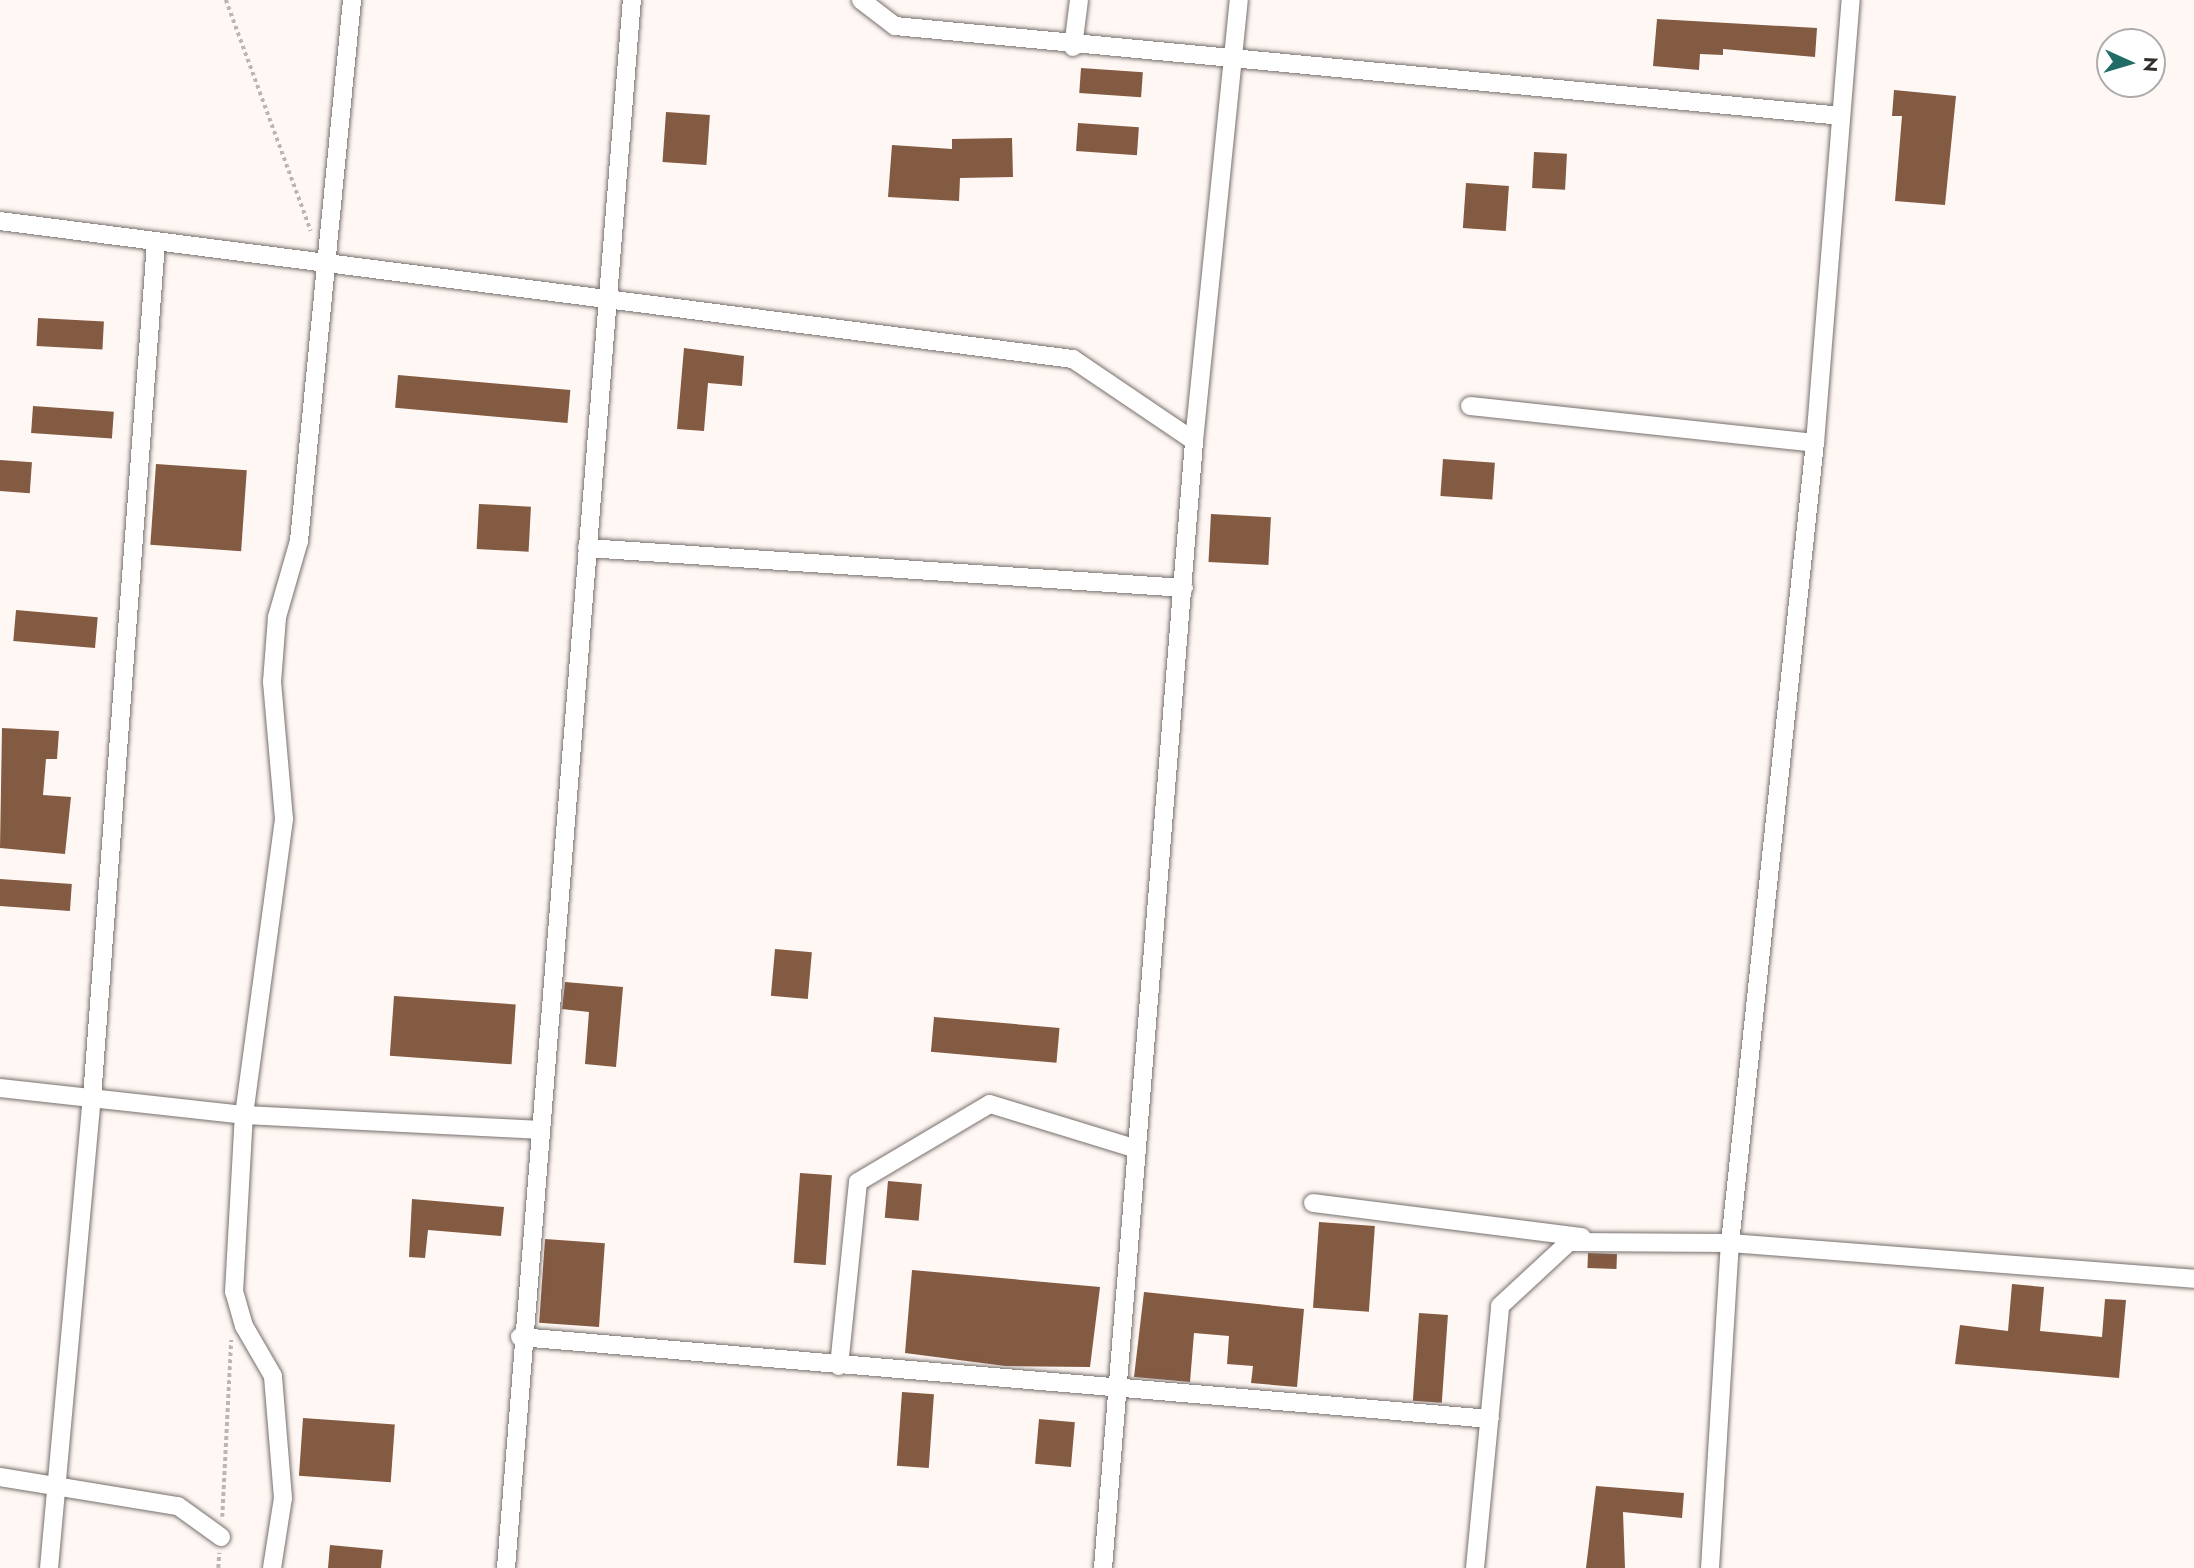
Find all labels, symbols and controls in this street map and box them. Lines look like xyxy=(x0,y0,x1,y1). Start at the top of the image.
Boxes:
north arrow xyxy=(2096,28,2166,98)
text: N xyxy=(2136,56,2164,73)

